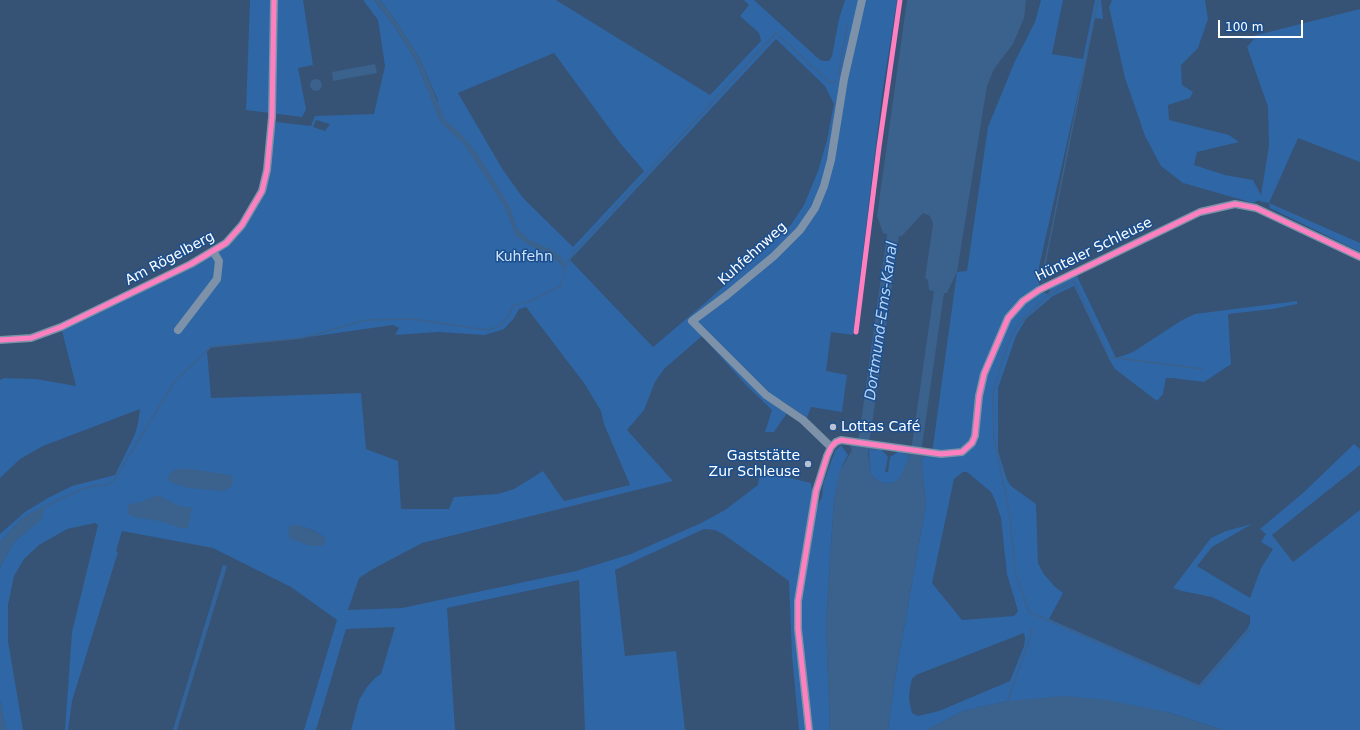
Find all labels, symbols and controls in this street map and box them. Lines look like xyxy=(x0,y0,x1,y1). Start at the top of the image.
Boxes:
scale bar xyxy=(1220,12,1305,38)
text: 100 m xyxy=(1225,20,1263,34)
street label: Hünteler Schleuse xyxy=(1033,214,1155,286)
street label: Kuhfehnweg xyxy=(715,219,791,289)
street label: Am Rögelberg xyxy=(123,228,217,290)
water label: Dortmund-Ems-Kanal xyxy=(862,241,902,401)
park label: Kuhfehn xyxy=(495,249,553,265)
place label: Lottas Café xyxy=(841,419,920,435)
marker: Lottas Café xyxy=(828,422,838,432)
place label: Gaststätte Zur Schleuse xyxy=(709,448,800,480)
marker: Gaststätte Zur Schleuse xyxy=(803,459,813,469)

